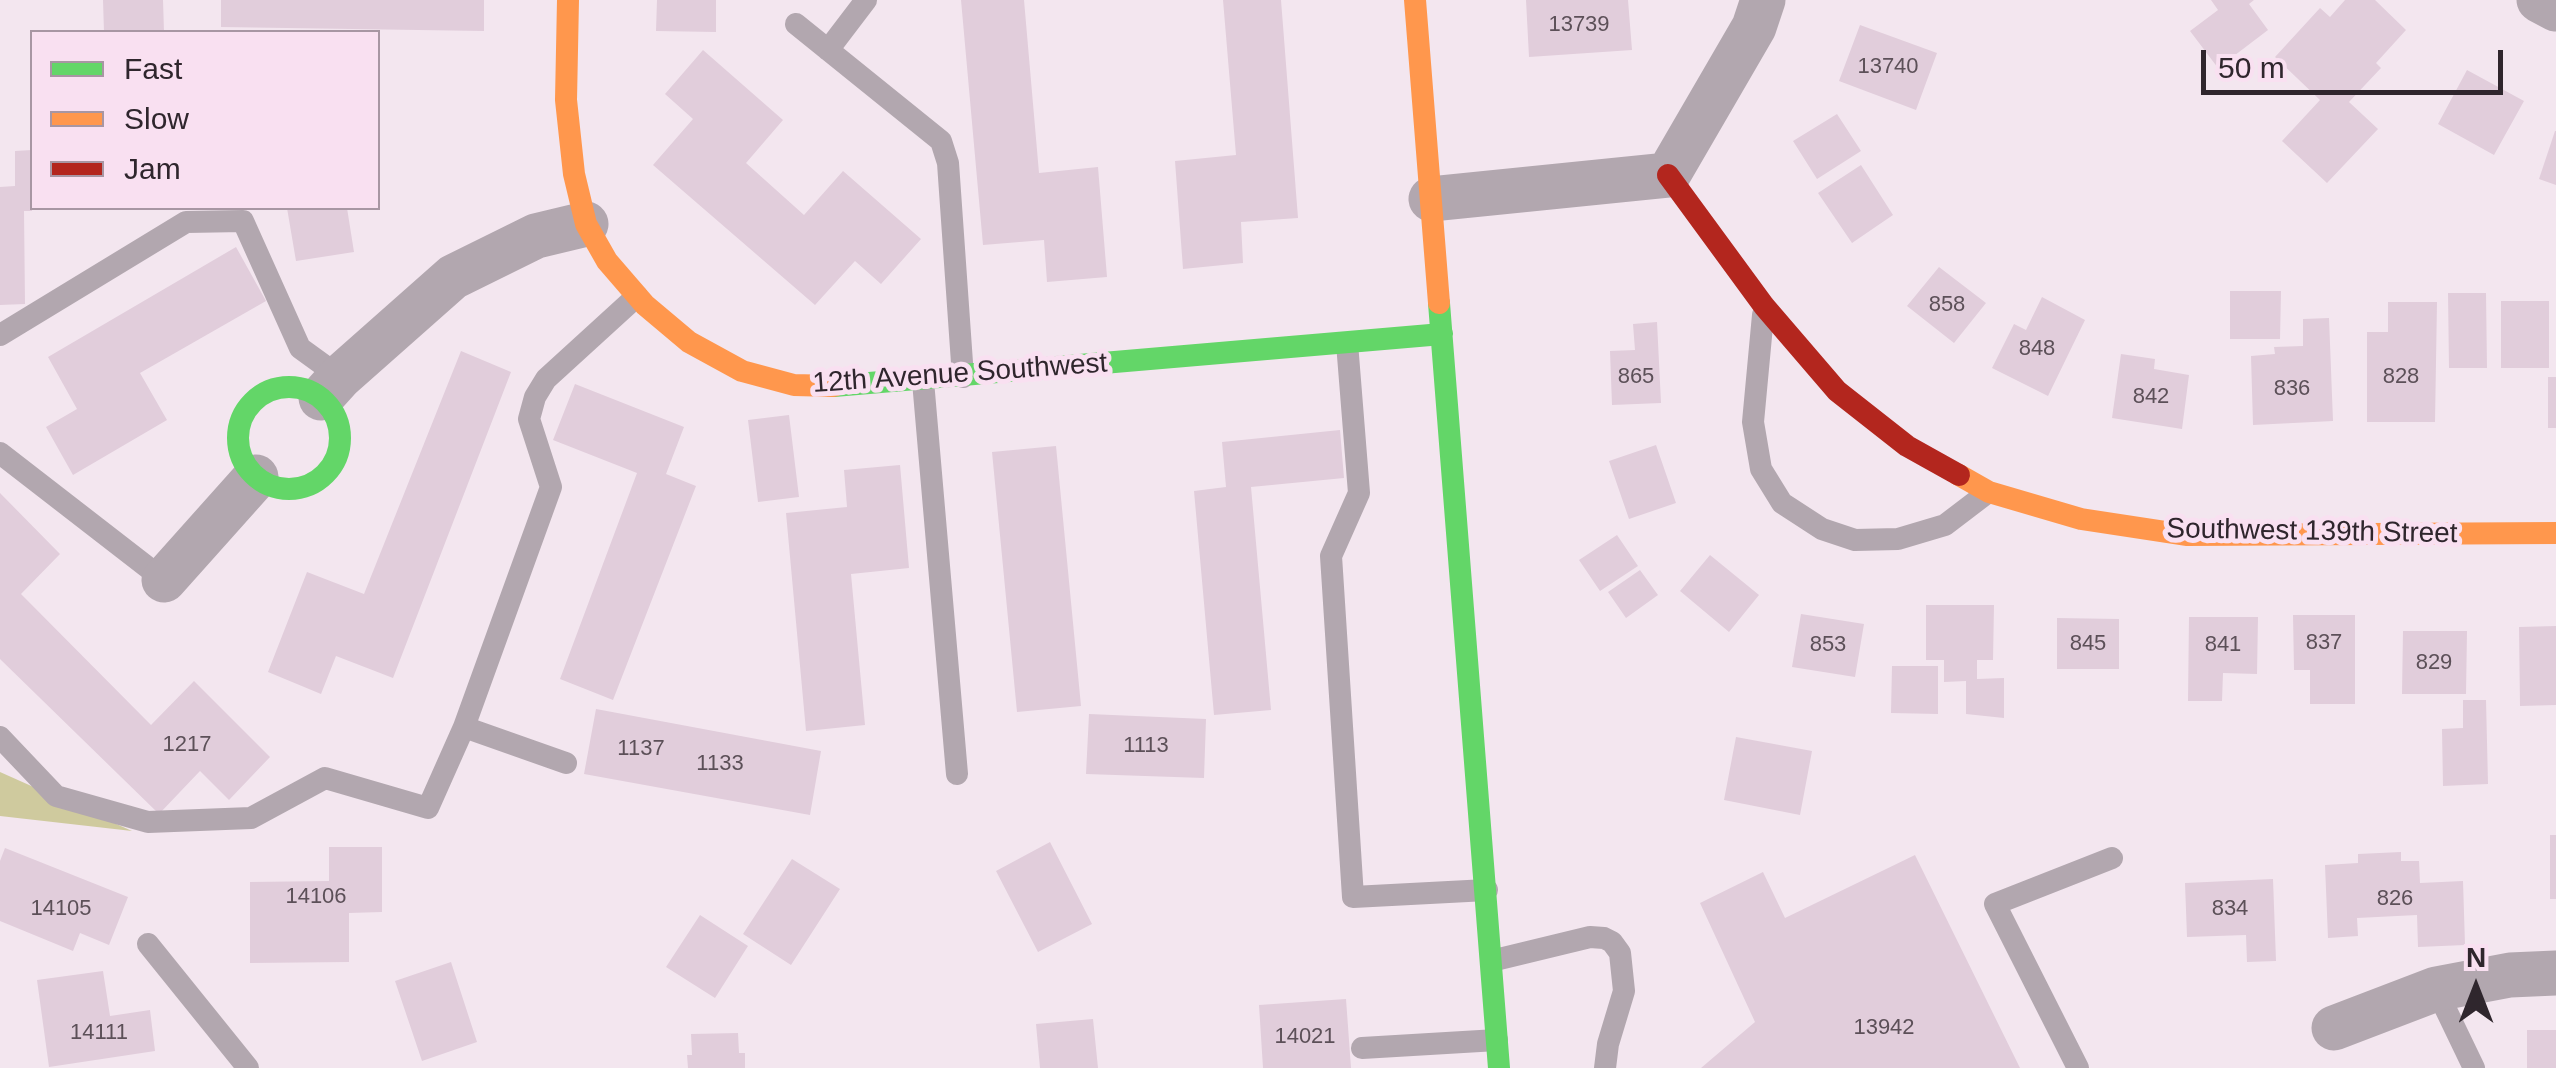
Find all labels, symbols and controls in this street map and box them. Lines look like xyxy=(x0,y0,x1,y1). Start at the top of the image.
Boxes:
house number: 13739 xyxy=(1548,12,1610,38)
legend xyxy=(30,30,380,210)
scale bar xyxy=(2206,30,2508,92)
text: 50 m xyxy=(2218,51,2285,84)
text: Fast xyxy=(124,52,182,85)
house number: 13740 xyxy=(1857,54,1919,80)
text: Slow xyxy=(124,102,189,135)
text: Jam xyxy=(124,152,181,185)
house number: 858 xyxy=(1929,292,1965,318)
house number: 848 xyxy=(2019,336,2055,362)
street label: 12th Avenue Southwest xyxy=(812,347,1108,401)
house number: 865 xyxy=(1618,364,1654,390)
house number: 828 xyxy=(2383,364,2419,390)
house number: 836 xyxy=(2274,376,2310,402)
house number: 842 xyxy=(2133,384,2169,410)
street label: Southwest 139th Street xyxy=(2166,513,2458,551)
house number: 837 xyxy=(2306,630,2342,656)
house number: 845 xyxy=(2070,631,2106,657)
house number: 853 xyxy=(1810,632,1846,658)
house number: 841 xyxy=(2205,632,2241,658)
house number: 829 xyxy=(2416,650,2452,676)
house number: 1217 xyxy=(163,732,211,758)
house number: 1113 xyxy=(1123,733,1169,759)
house number: 1137 xyxy=(617,736,665,762)
house number: 1133 xyxy=(696,751,744,777)
house number: 14106 xyxy=(285,884,347,910)
house number: 826 xyxy=(2377,886,2413,912)
house number: 14105 xyxy=(30,896,92,922)
house number: 834 xyxy=(2212,896,2248,922)
north arrow xyxy=(2426,938,2526,1038)
text: N xyxy=(2466,942,2486,973)
house number: 13942 xyxy=(1853,1015,1915,1041)
house number: 14111 xyxy=(70,1020,128,1046)
house number: 14021 xyxy=(1274,1024,1336,1050)

